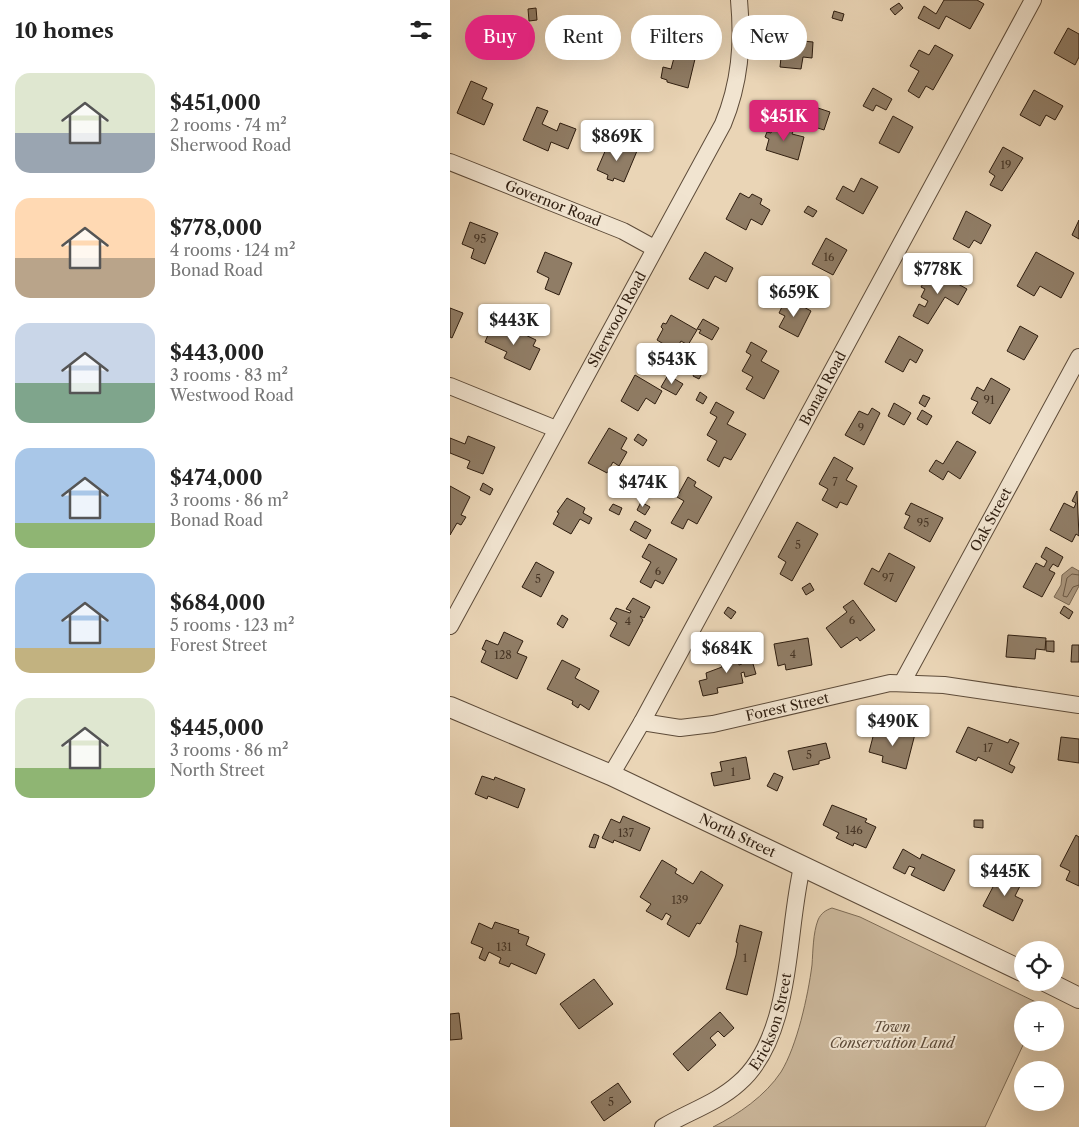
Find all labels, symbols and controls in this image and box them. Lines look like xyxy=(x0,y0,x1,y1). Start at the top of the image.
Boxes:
chip: Buy xyxy=(465,15,535,60)
chip: Rent xyxy=(545,15,621,60)
chip: Filters xyxy=(631,15,722,60)
chip: New xyxy=(732,15,807,60)
icon: filters xyxy=(407,16,435,44)
text: 10 homes xyxy=(15,18,114,43)
text: $451,000 xyxy=(170,90,261,115)
icon: home xyxy=(55,93,115,153)
pin: $451K xyxy=(749,100,819,142)
text: $451K xyxy=(760,106,808,126)
text: 2 rooms · 74 m² xyxy=(170,115,287,135)
pin: $869K xyxy=(582,120,652,162)
text: $869K xyxy=(592,126,642,146)
text: Sherwood Road xyxy=(170,135,291,155)
house number: 19 xyxy=(1000,158,1012,172)
street label: Governor Road xyxy=(502,176,604,231)
text: $778,000 xyxy=(170,215,262,240)
icon: home xyxy=(55,218,115,278)
house number: 95 xyxy=(474,232,486,246)
text: 4 rooms · 124 m² xyxy=(170,240,295,260)
house number: 16 xyxy=(823,250,835,264)
pin: $778K xyxy=(903,252,973,295)
text: $778K xyxy=(914,259,962,279)
text: Bonad Road xyxy=(170,260,263,280)
street label: Sherwood Road xyxy=(583,268,650,370)
pin: $659K xyxy=(759,276,829,318)
text: $659K xyxy=(769,282,819,302)
pin: $443K xyxy=(479,304,549,346)
text: $443K xyxy=(489,310,539,330)
text: $443,000 xyxy=(170,340,264,365)
pin: $543K xyxy=(637,342,707,385)
icon: home xyxy=(55,343,115,403)
street label: Bonad Road xyxy=(795,348,850,428)
text: $543K xyxy=(647,349,697,369)
text: 3 rooms · 83 m² xyxy=(170,365,288,385)
text: Westwood Road xyxy=(170,385,294,405)
house number: 91 xyxy=(983,393,995,407)
house number: 9 xyxy=(858,421,864,435)
text: $474,000 xyxy=(170,465,263,490)
pin: $474K xyxy=(608,466,678,508)
icon: home xyxy=(55,468,115,528)
text: $474K xyxy=(619,472,667,492)
house number: 7 xyxy=(832,475,838,489)
street label: Oak Street xyxy=(966,484,1015,555)
text: 3 rooms · 86 m² xyxy=(170,490,289,510)
text: Bonad Road xyxy=(170,510,263,530)
house number: 95 xyxy=(917,516,929,530)
house number: 5 xyxy=(795,538,801,552)
house number: 6 xyxy=(655,564,662,578)
house number: 97 xyxy=(882,571,895,585)
house number: 5 xyxy=(535,572,541,586)
text: $684,000 xyxy=(170,590,265,615)
icon: home xyxy=(55,593,115,653)
house number: 6 xyxy=(849,613,856,627)
house number: 4 xyxy=(625,614,631,628)
text: 5 rooms · 123 m² xyxy=(170,615,294,635)
pin: $684K xyxy=(692,632,762,674)
text: Forest Street xyxy=(170,635,267,655)
text: $684K xyxy=(702,638,752,658)
house number: 4 xyxy=(790,647,796,661)
house number: 128 xyxy=(494,648,512,662)
street label: Forest Street xyxy=(744,688,831,725)
pin: $490K xyxy=(858,704,928,747)
text: $490K xyxy=(868,711,918,731)
text: $445,000 xyxy=(170,715,264,740)
icon: home xyxy=(55,718,115,778)
text: 3 rooms · 86 m² xyxy=(170,740,289,760)
house number: 17 xyxy=(983,741,994,755)
house number: 5 xyxy=(806,748,812,762)
text: North Street xyxy=(170,760,265,780)
house number: 1 xyxy=(731,765,736,779)
street label: North Street xyxy=(696,809,779,861)
house number: 146 xyxy=(845,823,863,837)
house number: 137 xyxy=(618,826,635,840)
pin: $445K xyxy=(970,854,1040,897)
text: $445K xyxy=(980,861,1030,881)
house number: 139 xyxy=(671,893,689,907)
house number: 131 xyxy=(496,940,512,954)
map controls xyxy=(1014,941,1064,1111)
button: locate xyxy=(1014,941,1064,991)
house number: 1 xyxy=(743,951,748,965)
street label: Erickson Street xyxy=(745,972,795,1074)
button: + xyxy=(1014,1001,1064,1051)
park label: Town Conservation Land xyxy=(830,1018,956,1052)
button: − xyxy=(1014,1061,1064,1111)
house number: 5 xyxy=(608,1095,614,1109)

